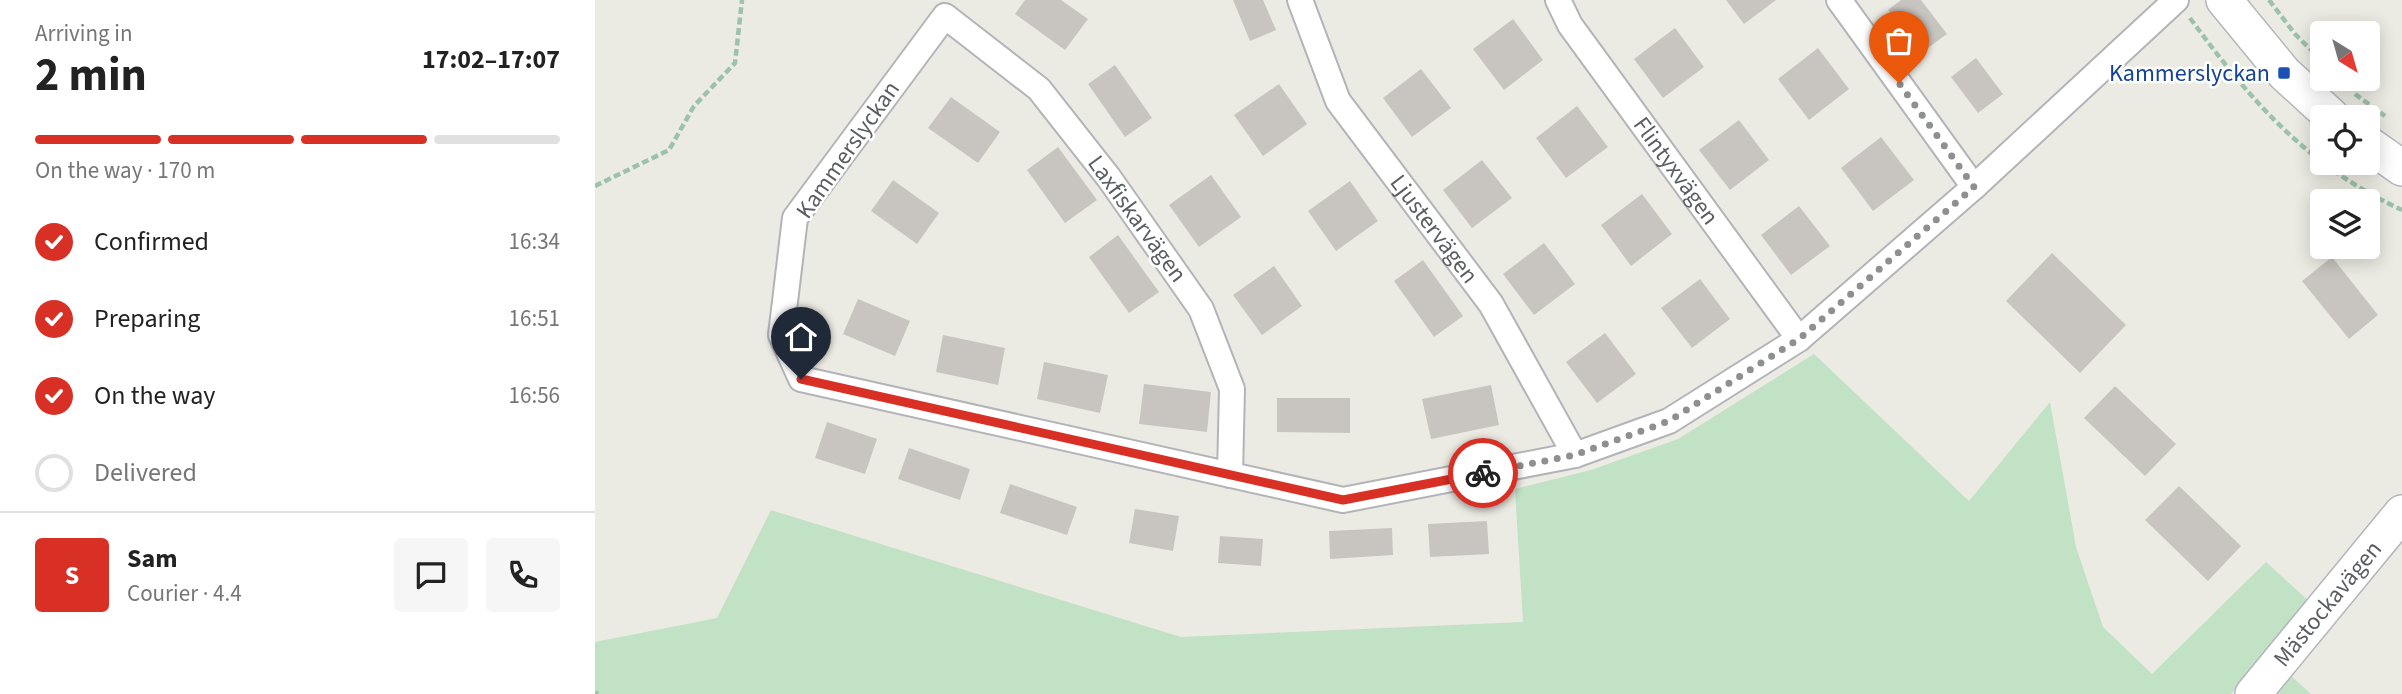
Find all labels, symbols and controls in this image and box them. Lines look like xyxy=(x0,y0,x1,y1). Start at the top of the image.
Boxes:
pin xyxy=(1869,11,1929,83)
text: Arriving in xyxy=(35,17,133,50)
north arrow xyxy=(2310,21,2380,91)
map controls xyxy=(2310,21,2380,259)
icon: bag xyxy=(1880,22,1918,60)
text: 17:02–17:07 xyxy=(422,41,560,78)
text: 2 min xyxy=(35,43,147,108)
place label: Kammerslyckan xyxy=(2109,56,2270,91)
marker: Kammerslyckan xyxy=(2276,65,2292,81)
street label: Kammerslyckan xyxy=(787,74,909,226)
button: locate xyxy=(2310,105,2380,175)
street label: Flintyxvägen xyxy=(1625,109,1728,232)
street label: Laxfiskarvägen xyxy=(1079,148,1195,290)
text: On the way · 170 m xyxy=(35,154,215,187)
street label: Ljustervägen xyxy=(1382,167,1487,291)
button: layers xyxy=(2310,189,2380,259)
icon: check xyxy=(35,223,73,261)
text: Confirmed xyxy=(94,223,209,260)
text: 16:34 xyxy=(509,225,560,258)
icon: check xyxy=(35,300,73,338)
text: Preparing xyxy=(94,300,200,337)
text: 16:51 xyxy=(509,302,560,335)
pin xyxy=(771,307,831,379)
icon: home xyxy=(782,318,820,356)
icon: check xyxy=(35,377,73,415)
text: On the way xyxy=(94,377,215,414)
text: 16:56 xyxy=(509,379,560,412)
courier xyxy=(1448,438,1518,508)
text: Delivered xyxy=(94,454,197,491)
icon: bike xyxy=(1464,454,1502,492)
street label: Mästockavägen xyxy=(2265,533,2390,674)
button: chat xyxy=(394,538,468,612)
button: phone xyxy=(486,538,560,612)
text: Sam xyxy=(127,540,177,577)
text: S xyxy=(65,557,79,594)
text: Courier · 4.4 xyxy=(127,577,242,610)

